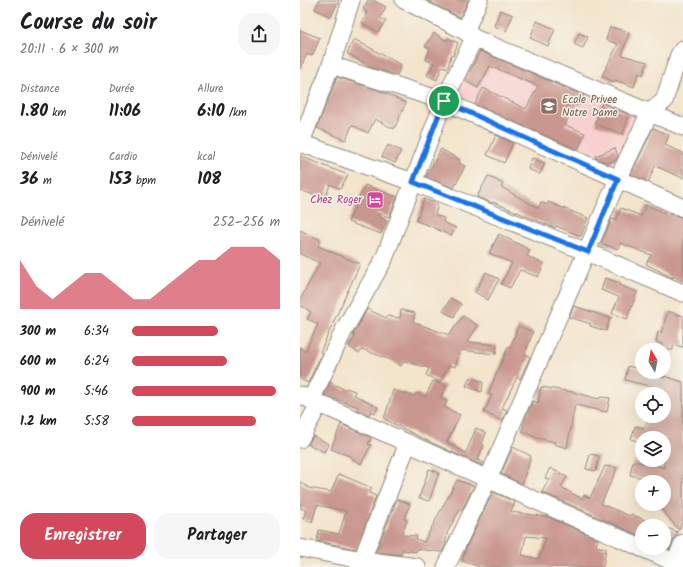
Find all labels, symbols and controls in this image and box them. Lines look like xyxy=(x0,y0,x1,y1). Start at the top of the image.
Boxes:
text: Course du soir xyxy=(20,6,157,41)
button: share xyxy=(238,13,280,55)
text: 20:11 · 6 × 300 m xyxy=(20,39,119,60)
text: Distance xyxy=(20,80,60,98)
text: Durée xyxy=(109,80,134,98)
text: Allure xyxy=(197,80,223,98)
pin xyxy=(427,84,461,118)
icon: arrive xyxy=(433,90,455,112)
place label: Ecole Privee Notre Dame xyxy=(562,91,618,122)
school or university icon: Ecole Privee Notre Dame xyxy=(539,96,559,116)
text: 1.80 xyxy=(20,98,48,125)
text: 11:06 xyxy=(109,98,141,125)
text: 6:10 xyxy=(197,98,225,125)
text: km xyxy=(48,104,66,122)
text: /km xyxy=(225,104,247,122)
text: Dénivelé xyxy=(20,148,58,166)
text: Cardio xyxy=(109,148,137,166)
text: kcal xyxy=(197,148,215,166)
text: 36 xyxy=(20,166,39,193)
text: 153 xyxy=(109,166,132,193)
text: 108 xyxy=(197,166,221,193)
text: m xyxy=(39,172,52,190)
text: bpm xyxy=(132,172,156,190)
hotel icon: Chez Roger xyxy=(365,190,385,210)
place label: Chez Roger xyxy=(310,191,363,209)
text: Dénivelé xyxy=(20,212,64,233)
text: 252–256 m xyxy=(213,212,280,233)
text: 300 m xyxy=(20,321,56,342)
text: 6:34 xyxy=(84,321,109,342)
north arrow xyxy=(635,343,671,379)
map controls xyxy=(635,343,671,555)
text: 600 m xyxy=(20,351,56,372)
text: 6:24 xyxy=(84,351,109,372)
text: 900 m xyxy=(20,381,56,402)
text: 5:46 xyxy=(84,381,109,402)
button: locate xyxy=(635,387,671,423)
text: 1.2 km xyxy=(20,411,57,432)
text: 5:58 xyxy=(84,411,109,432)
button: layers xyxy=(635,431,671,467)
button: + xyxy=(635,475,671,511)
button: Enregistrer xyxy=(20,513,146,559)
button: Partager xyxy=(154,513,280,559)
button: − xyxy=(635,519,671,555)

